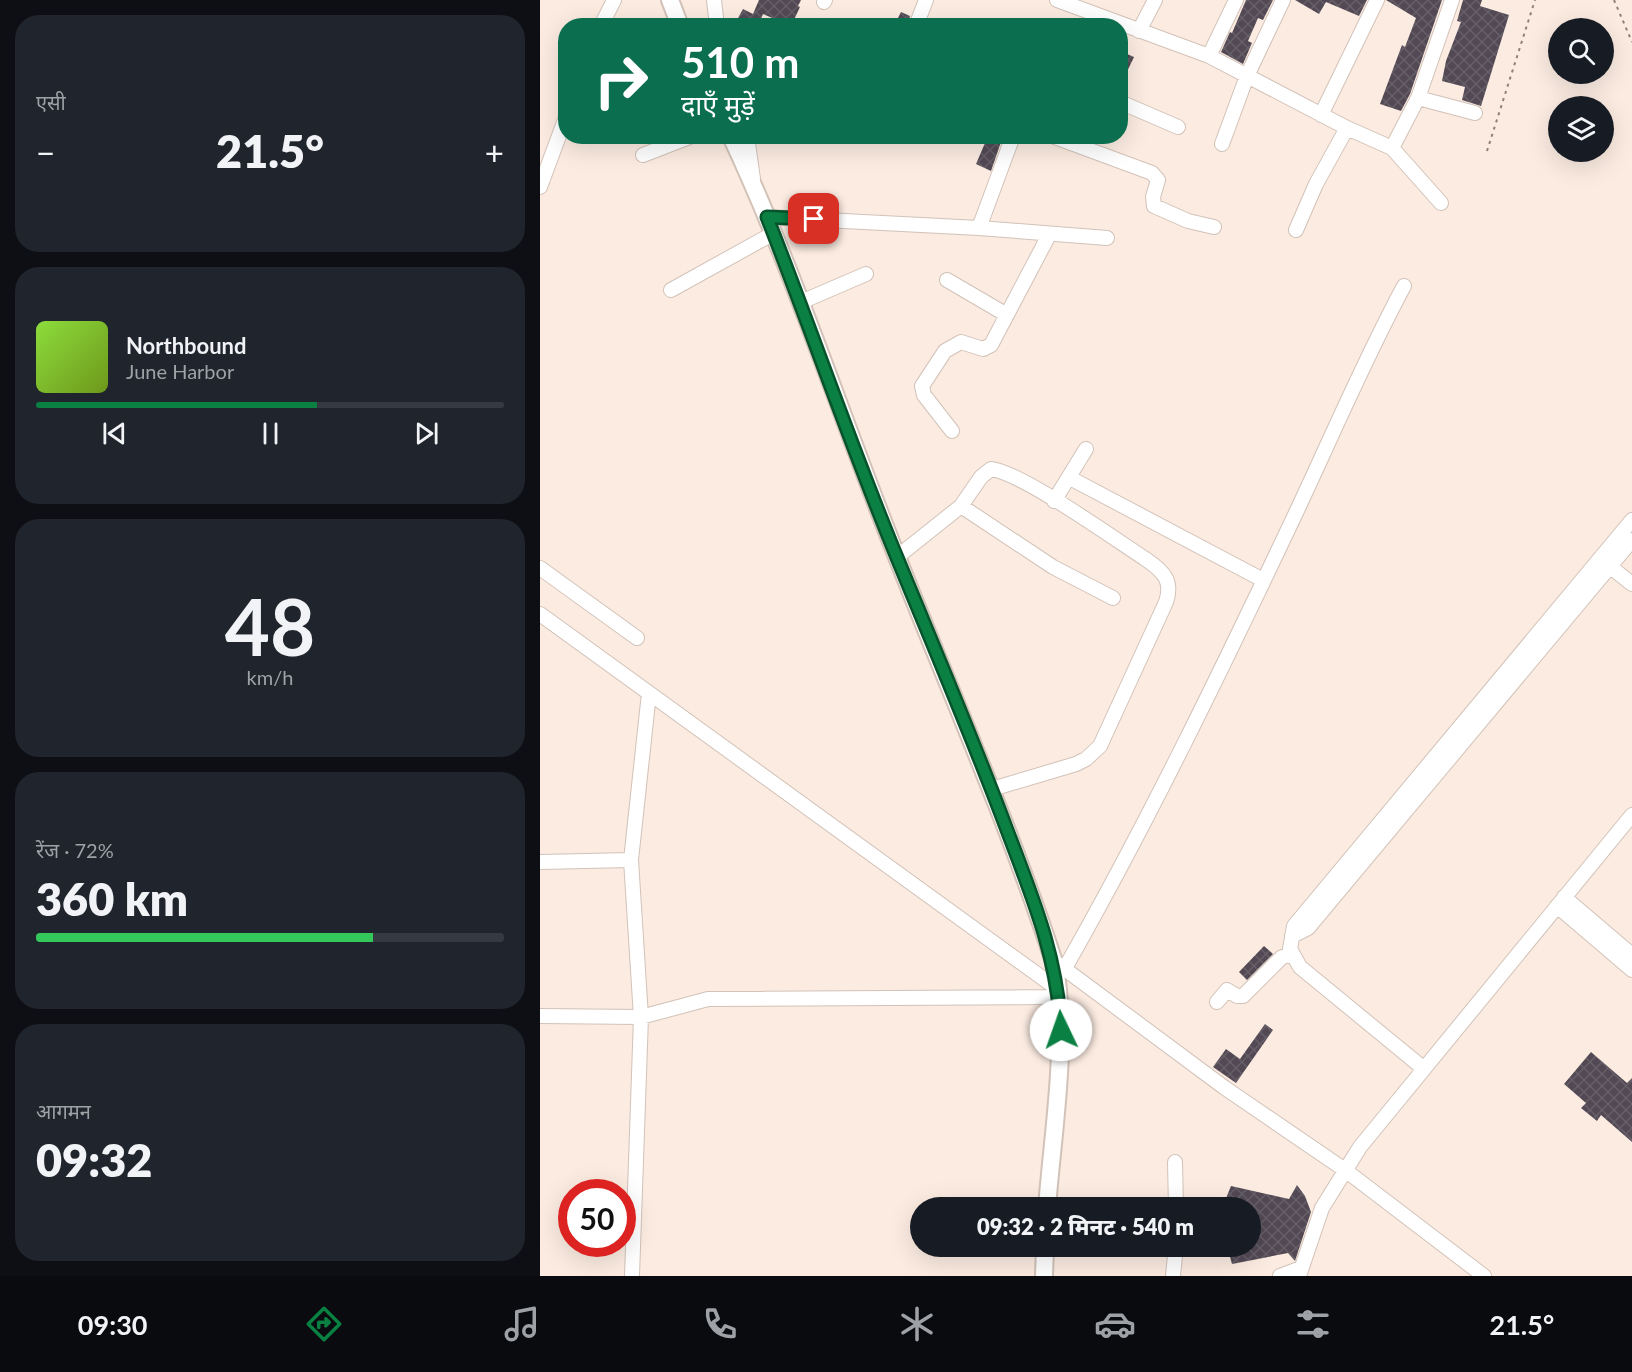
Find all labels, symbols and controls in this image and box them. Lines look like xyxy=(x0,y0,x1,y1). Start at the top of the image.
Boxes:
map controls xyxy=(1548,18,1614,162)
button: search xyxy=(1548,18,1614,84)
text: 510 m xyxy=(681,37,799,87)
icon: right xyxy=(582,42,660,120)
text: दाएँ मुड़ें xyxy=(681,88,755,121)
text: एसी xyxy=(36,90,66,114)
button: layers xyxy=(1548,96,1614,162)
text: 21.5° xyxy=(216,124,324,178)
text: − xyxy=(36,132,55,172)
text: + xyxy=(485,132,504,172)
pin xyxy=(788,193,839,244)
icon: arrive xyxy=(797,202,830,235)
text: Northbound xyxy=(126,332,246,359)
text: June Harbor xyxy=(126,359,234,383)
icon: previous xyxy=(98,417,131,450)
icon: pause xyxy=(254,417,287,450)
icon: next xyxy=(410,417,443,450)
text: 48 xyxy=(225,579,315,673)
text: km/h xyxy=(247,665,293,689)
text: रेंज · 72% xyxy=(36,838,114,862)
text: 360 km xyxy=(36,872,188,926)
position arrow xyxy=(1029,998,1093,1062)
text: आगमन xyxy=(36,1099,91,1123)
text: 09:32 xyxy=(36,1133,152,1187)
speed limit sign: 50 xyxy=(558,1179,636,1257)
text: 09:32 · 2 मिनट · 540 m xyxy=(977,1213,1194,1240)
icon: directions xyxy=(303,1303,345,1345)
icon: music xyxy=(501,1303,543,1345)
icon: phone xyxy=(699,1303,741,1345)
icon: climate xyxy=(896,1303,938,1345)
icon: car xyxy=(1094,1303,1136,1345)
icon: filters xyxy=(1292,1303,1334,1345)
text: 09:30 xyxy=(78,1308,147,1341)
text: 21.5° xyxy=(1489,1308,1554,1341)

